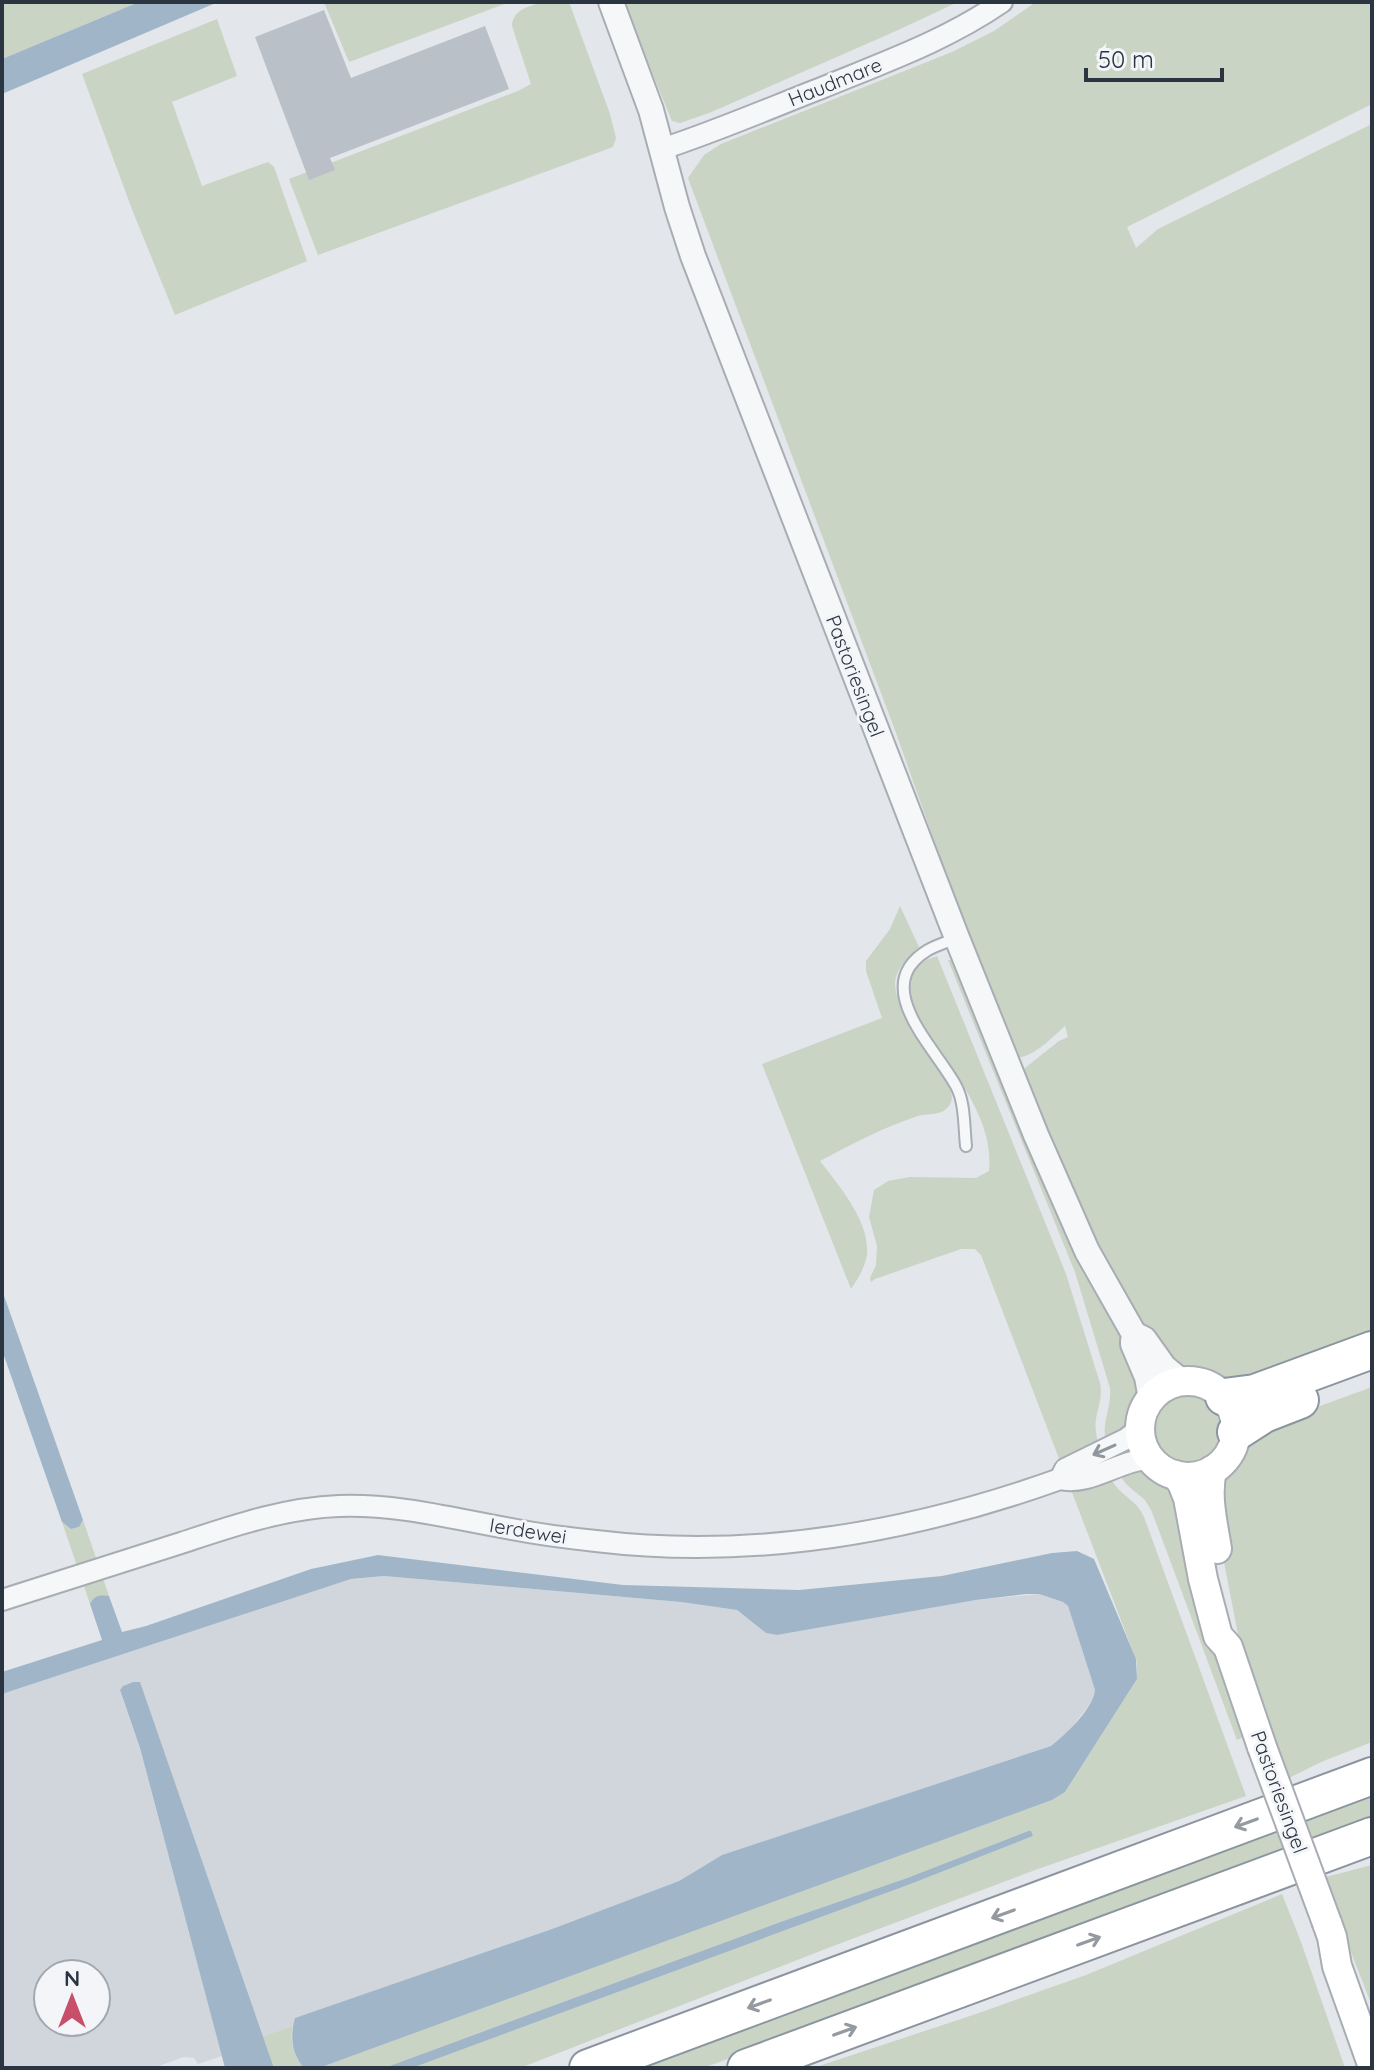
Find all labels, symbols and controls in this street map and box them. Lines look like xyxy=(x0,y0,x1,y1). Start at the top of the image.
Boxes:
scale bar xyxy=(1086,32,1222,82)
text: 50 m xyxy=(1098,44,1154,74)
street label: Haudmare xyxy=(784,51,885,112)
street label: Pastoriesingel xyxy=(821,611,890,740)
one-way arrow xyxy=(1092,1443,1116,1458)
street label: Ierdewei xyxy=(488,1512,568,1549)
street label: Pastoriesingel xyxy=(1246,1727,1313,1857)
one-way arrow xyxy=(1235,1817,1259,1831)
one-way arrow xyxy=(991,1908,1016,1922)
one-way arrow xyxy=(1076,1933,1101,1947)
north arrow xyxy=(32,1958,112,2038)
text: N xyxy=(64,1964,80,1992)
one-way arrow xyxy=(747,1998,772,2013)
one-way arrow xyxy=(833,2023,857,2037)

